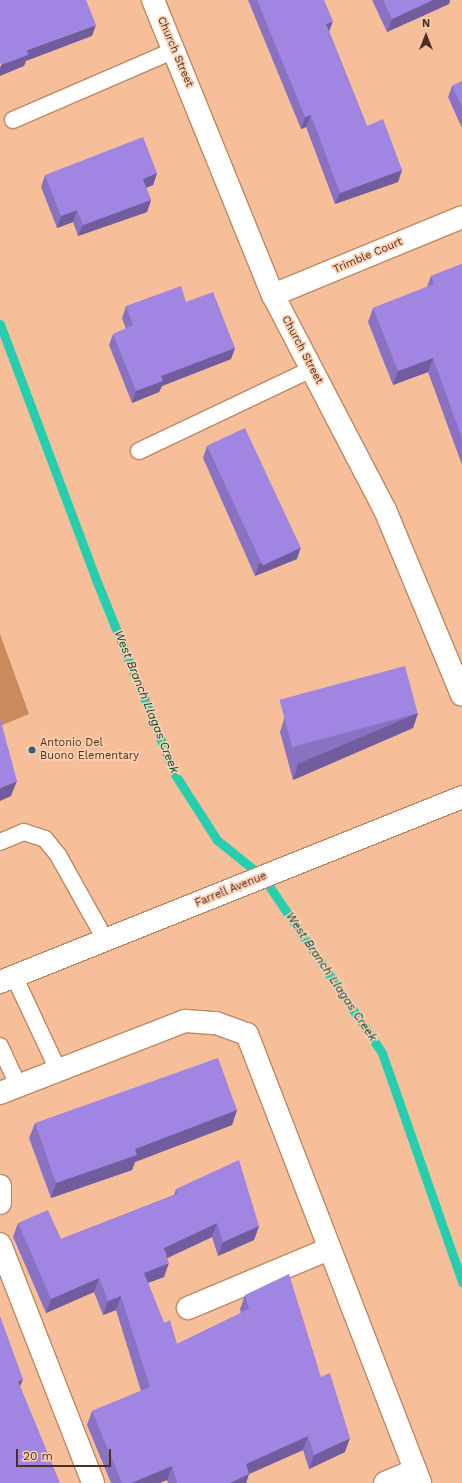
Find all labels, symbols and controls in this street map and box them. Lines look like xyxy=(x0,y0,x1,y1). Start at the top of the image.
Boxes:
street label: Church Street xyxy=(154,15,196,89)
north arrow xyxy=(406,16,446,56)
text: N xyxy=(422,17,430,30)
street label: Trimble Court xyxy=(331,235,405,277)
street label: Church Street xyxy=(279,314,325,386)
water label: West Branch Llagas Creek xyxy=(111,628,181,776)
place label: Antonio Del Buono Elementary xyxy=(40,737,139,763)
marker: Antonio Del Buono Elementary xyxy=(27,745,37,755)
street label: Farrell Avenue xyxy=(193,869,269,911)
water label: West Branch Llagas Creek xyxy=(282,910,380,1044)
scale bar xyxy=(18,1441,113,1467)
text: 20 m xyxy=(23,1449,53,1463)

